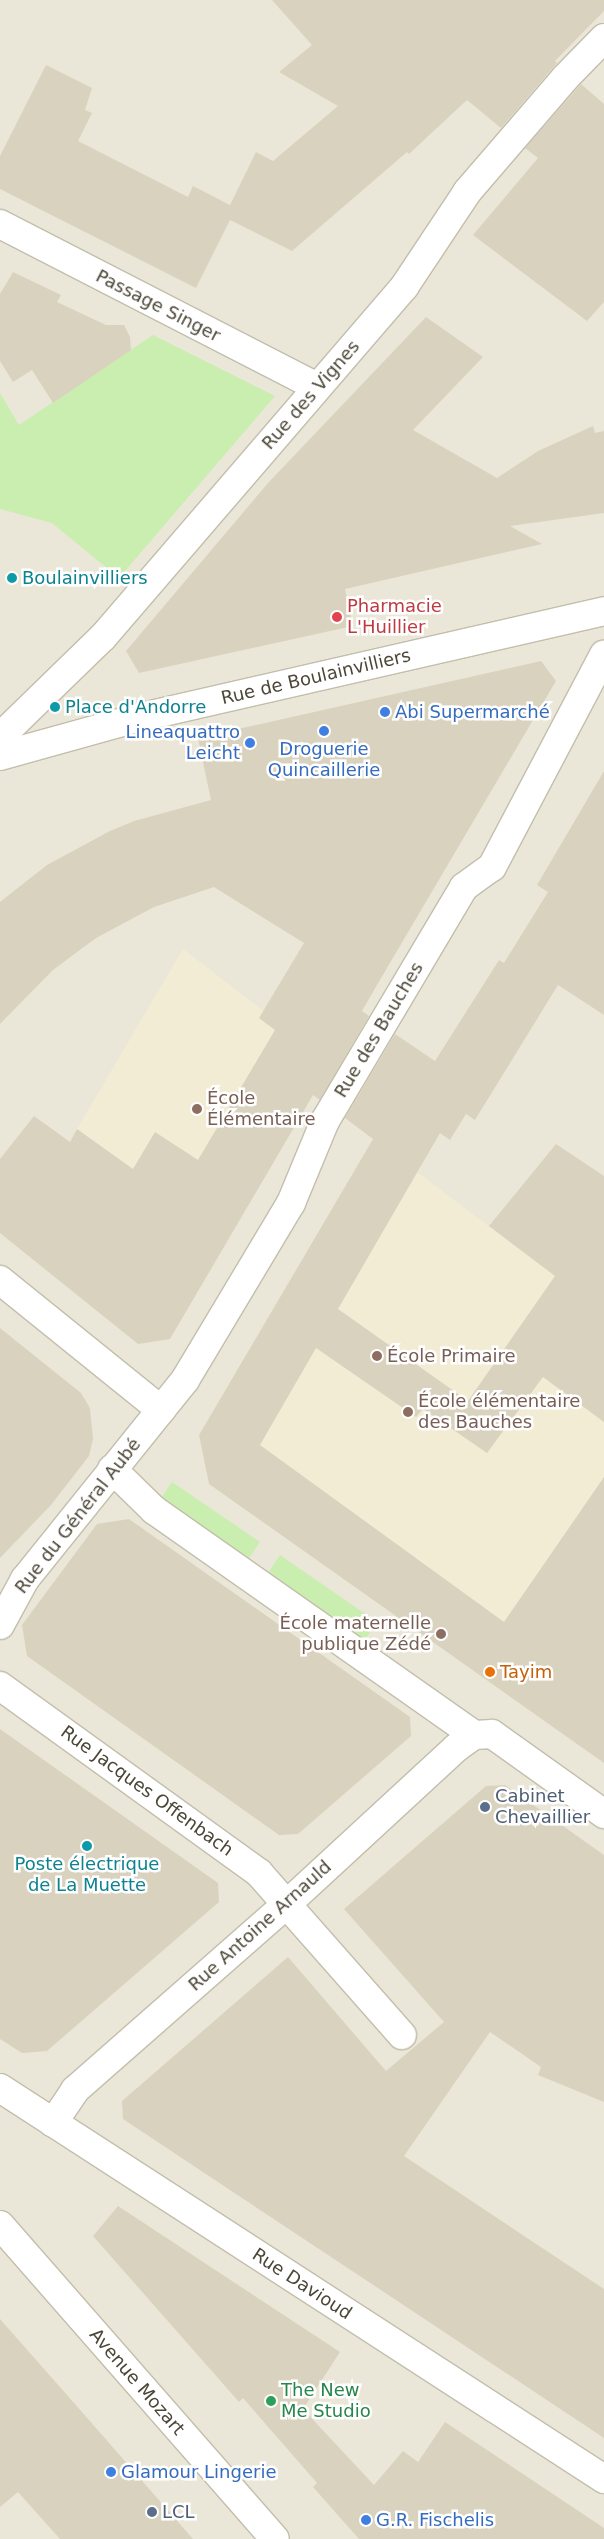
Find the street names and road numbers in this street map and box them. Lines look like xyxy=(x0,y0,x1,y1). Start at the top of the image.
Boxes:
street label: Passage Singer xyxy=(92,265,224,347)
street label: Rue des Vignes xyxy=(258,336,364,454)
street label: Rue de Boulainvilliers xyxy=(219,645,413,709)
street label: Rue des Bauches xyxy=(330,958,428,1102)
street label: Rue du Général Aubé xyxy=(11,1434,145,1598)
street label: Rue Jacques Offenbach xyxy=(57,1721,237,1861)
street label: Rue Antoine Arnauld xyxy=(184,1856,336,1996)
street label: Rue Davioud xyxy=(248,2244,356,2324)
street label: Avenue Mozart xyxy=(85,2324,189,2440)

